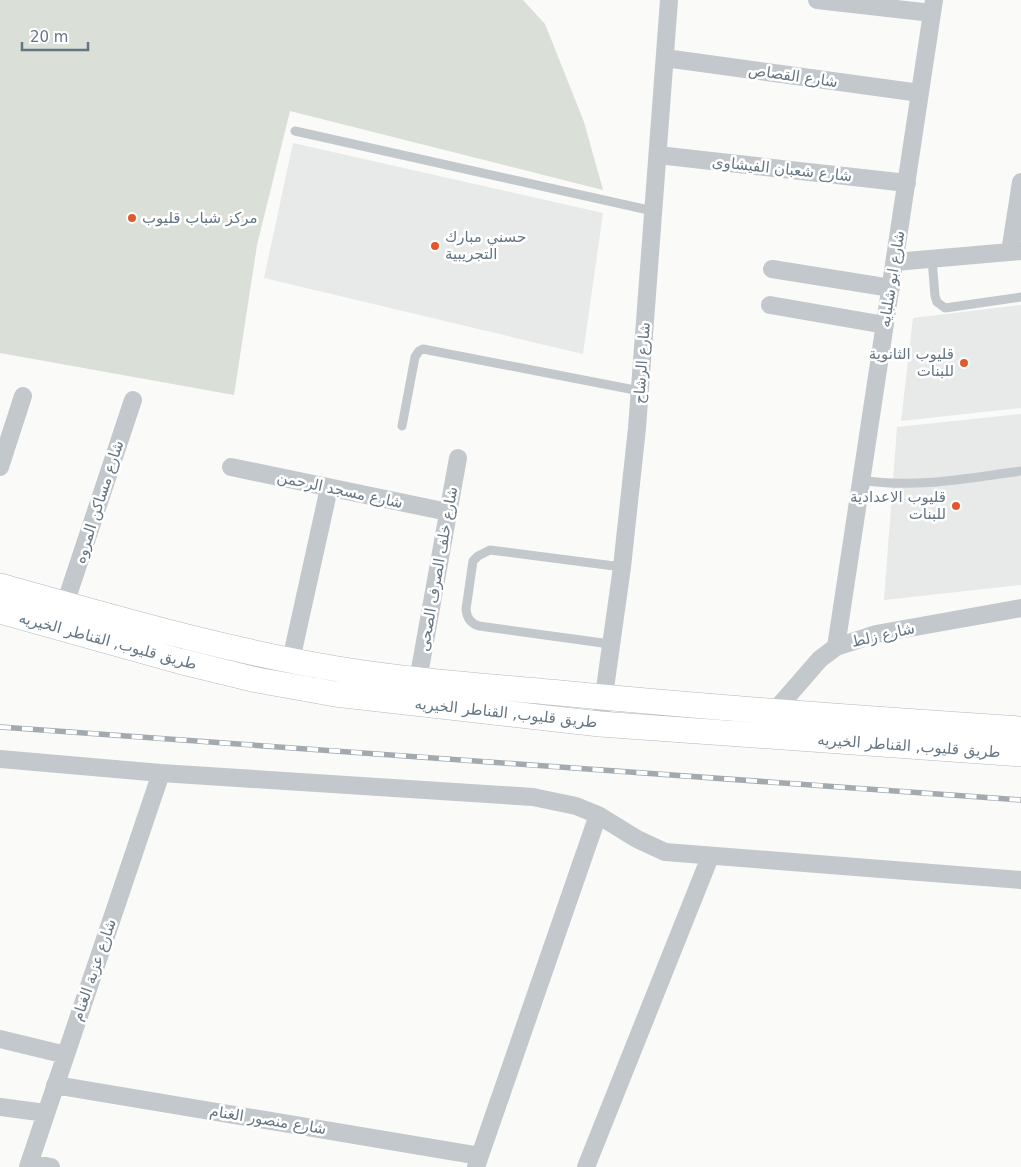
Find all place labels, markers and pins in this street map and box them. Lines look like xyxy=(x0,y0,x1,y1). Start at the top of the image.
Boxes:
place label: مركز شباب قليوب xyxy=(142,209,258,227)
marker: مركز شباب قليوب xyxy=(126,212,138,224)
place label: حسني مبارك التجريبية xyxy=(445,228,526,263)
marker: حسني مبارك التجريبية xyxy=(429,240,441,252)
place label: قليوب الثانوية للبنات xyxy=(869,345,954,380)
marker: قليوب الثانوية للبنات xyxy=(958,357,970,369)
place label: قليوب الاعدادية للبنات xyxy=(850,488,946,523)
marker: قليوب الاعدادية للبنات xyxy=(950,500,962,512)

